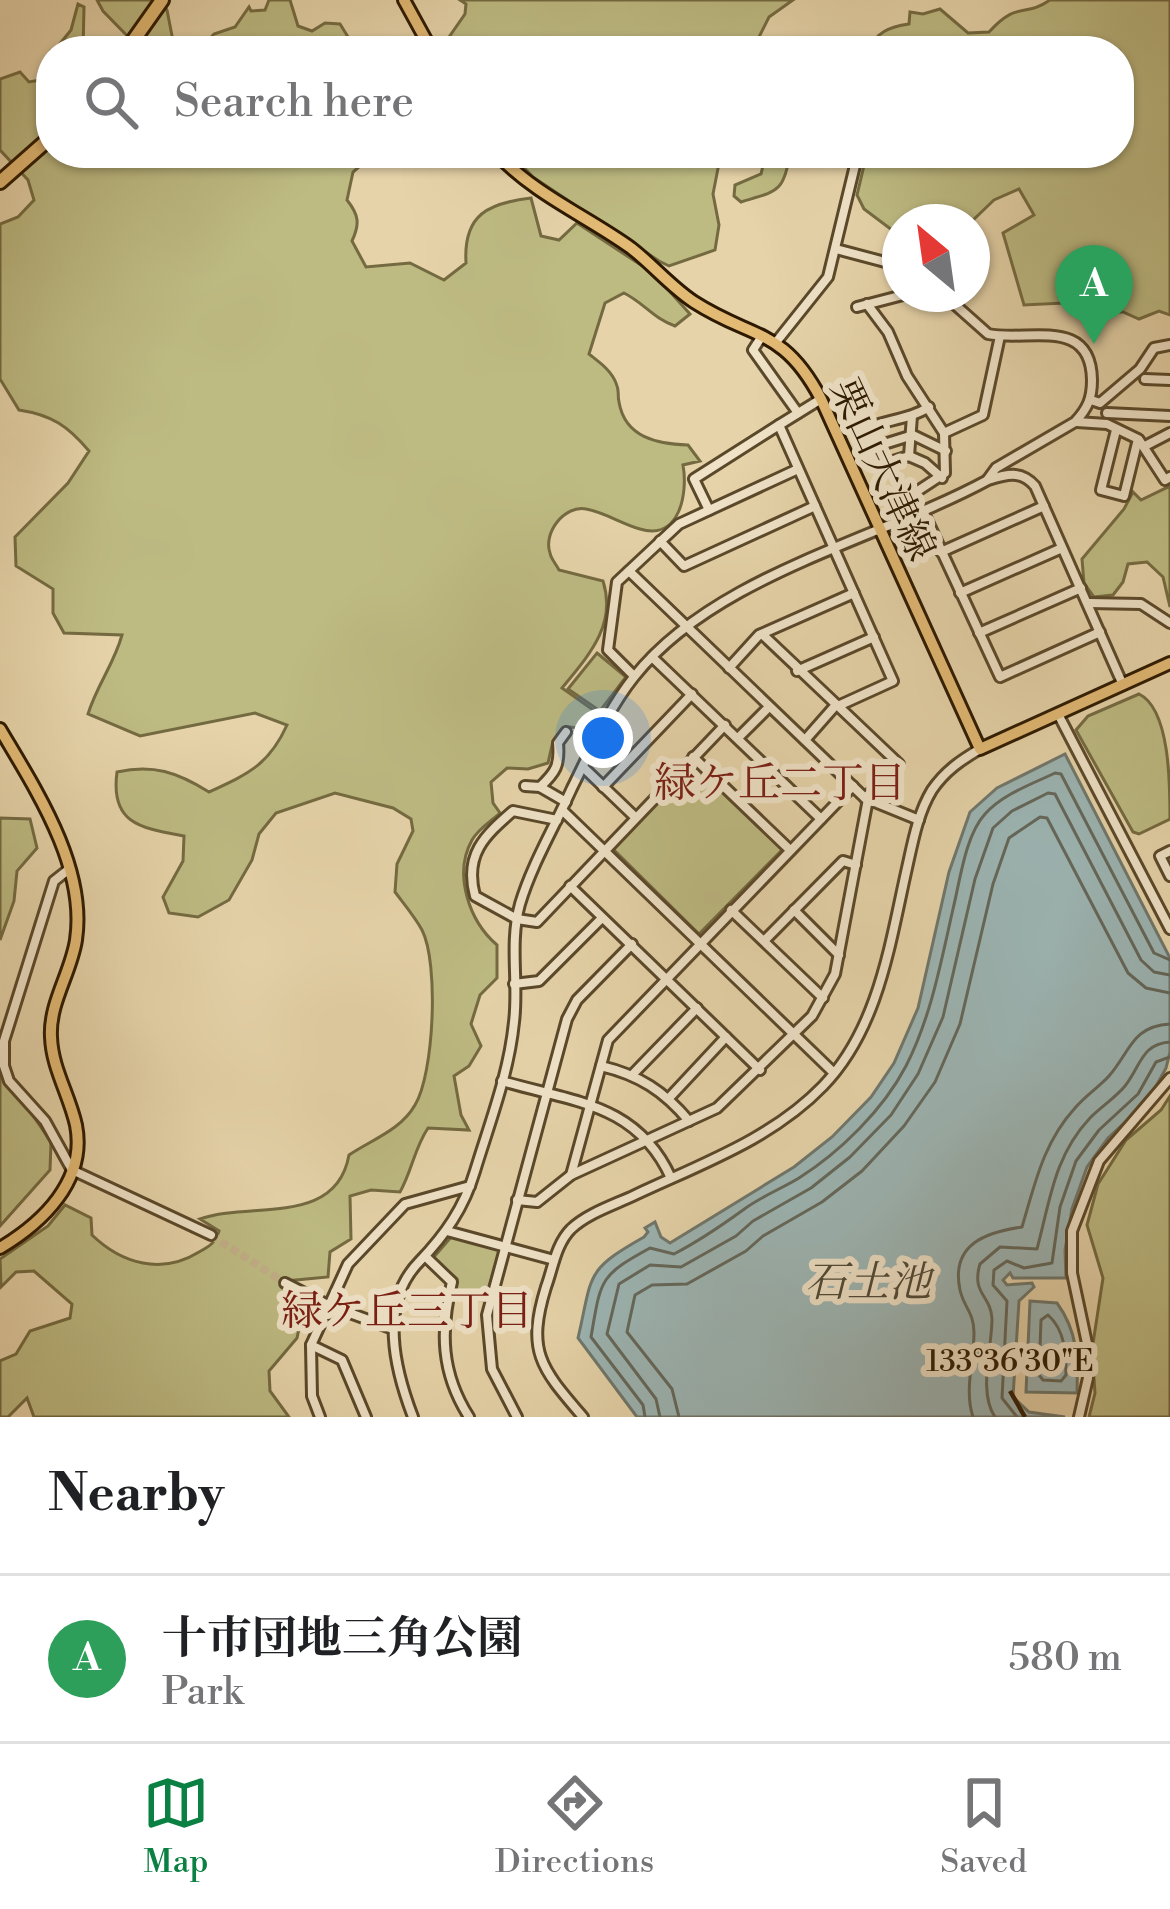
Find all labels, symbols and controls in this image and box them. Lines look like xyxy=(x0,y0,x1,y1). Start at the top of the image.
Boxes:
search box xyxy=(36,36,1134,168)
icon: search xyxy=(78,69,144,135)
text: Search here xyxy=(174,74,414,131)
north arrow xyxy=(882,204,990,312)
pin: A xyxy=(1055,245,1133,344)
street label: 栗山大津線 xyxy=(818,371,945,569)
your location xyxy=(573,708,633,768)
district label: 緑ケ丘二丁目 xyxy=(654,758,906,811)
water label: 石土池 xyxy=(805,1257,935,1310)
district label: 緑ケ丘三丁目 xyxy=(281,1286,533,1339)
text: 133°36'30"E xyxy=(926,1343,1094,1381)
text: Nearby xyxy=(48,1463,224,1527)
text: 十市団地三角公園 xyxy=(162,1611,522,1668)
text: A xyxy=(73,1634,101,1683)
text: 580 m xyxy=(1009,1634,1122,1683)
text: Park xyxy=(162,1668,243,1717)
tab: Map xyxy=(143,1770,209,1883)
tab: Directions xyxy=(495,1770,654,1883)
tab: Saved xyxy=(940,1770,1027,1883)

